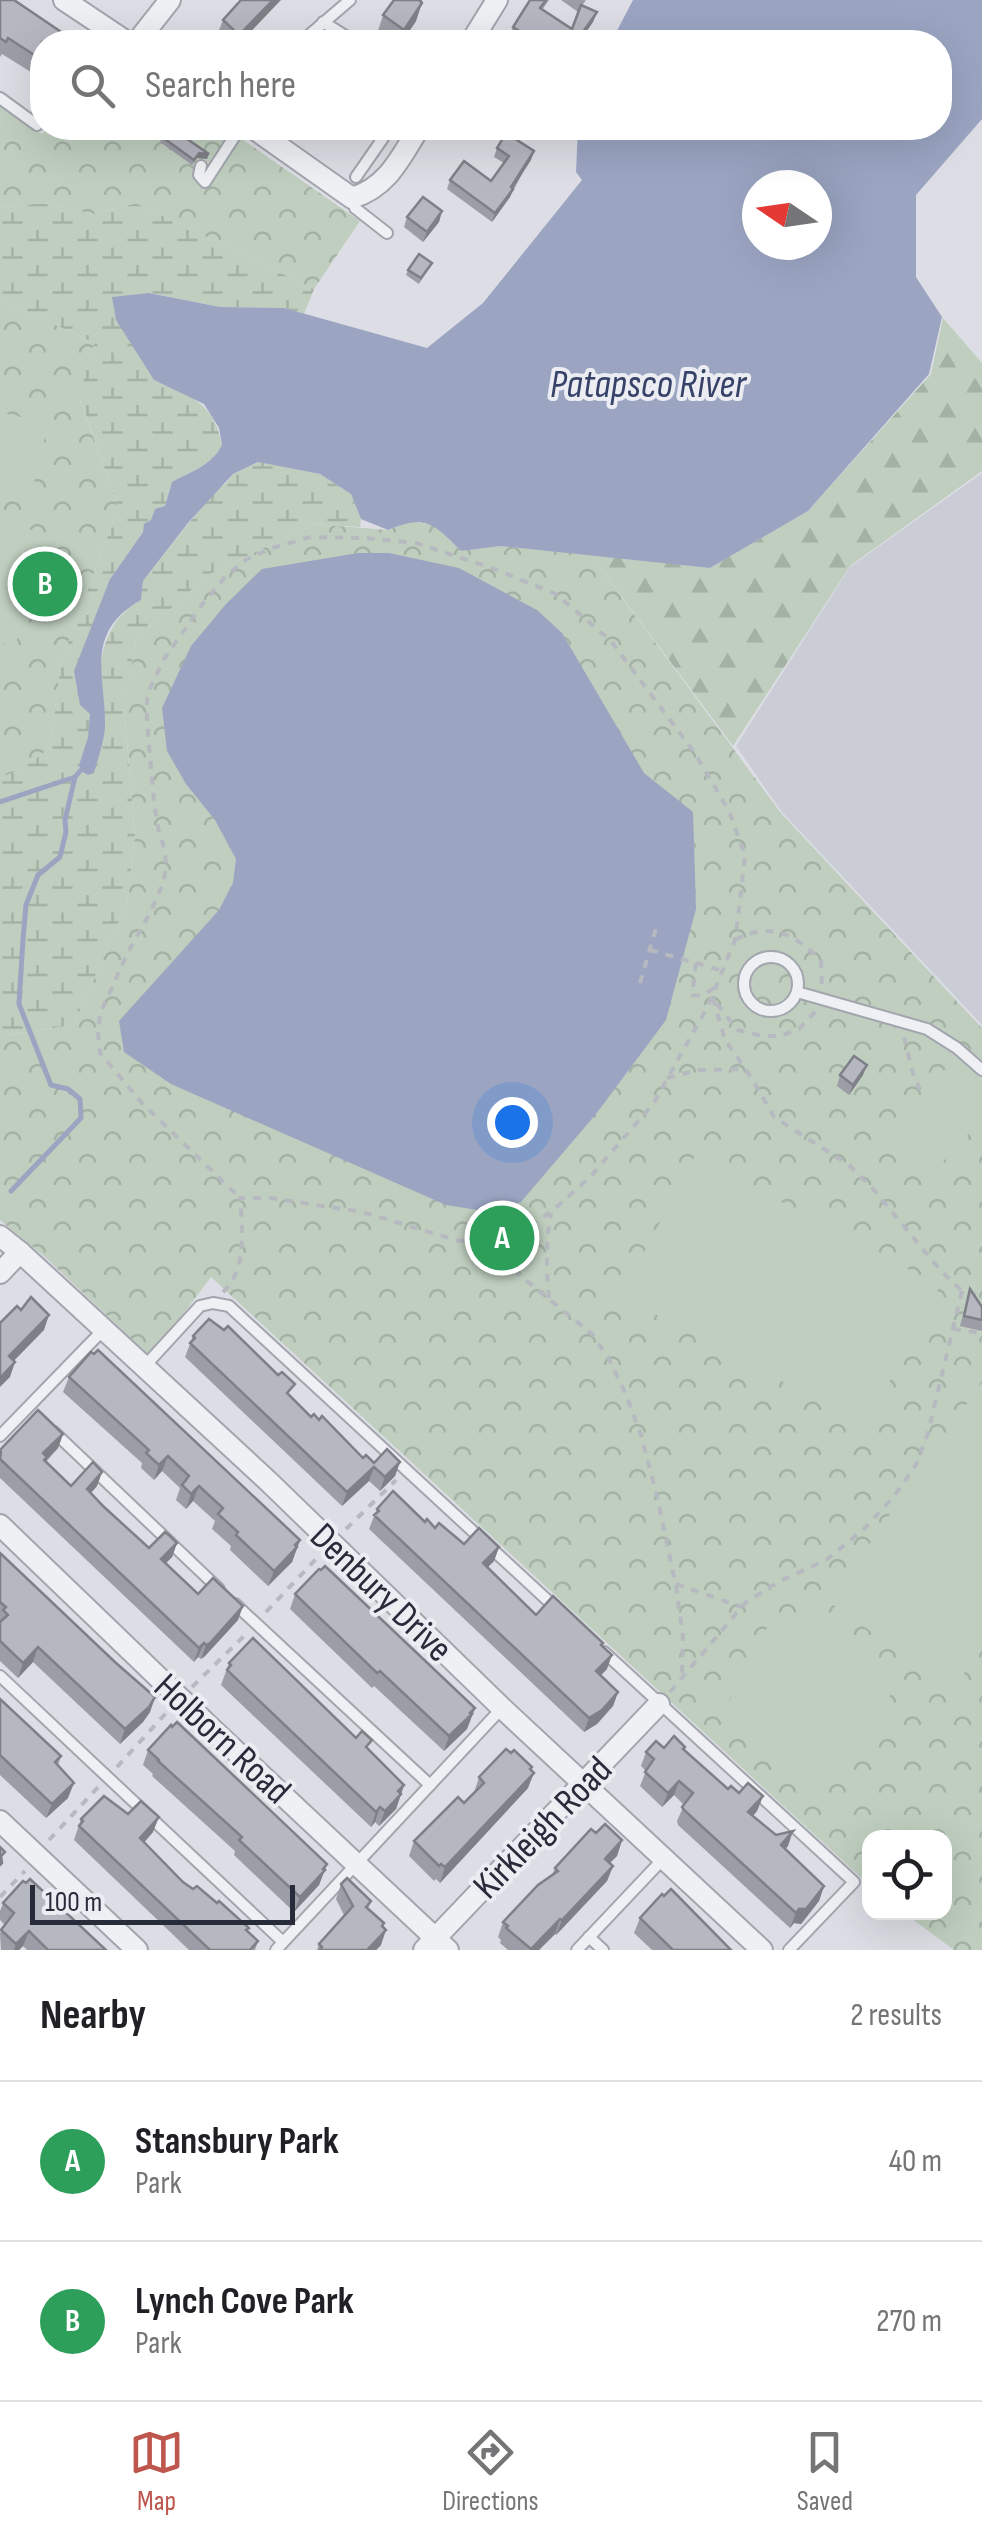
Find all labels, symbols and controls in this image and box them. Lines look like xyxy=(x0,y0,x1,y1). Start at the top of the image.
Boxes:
search box xyxy=(30,30,952,140)
icon: search xyxy=(65,58,120,113)
text: Search here xyxy=(145,63,296,108)
north arrow xyxy=(742,170,832,260)
water label: Patapsco River xyxy=(550,361,748,409)
pin: B xyxy=(12,546,78,622)
your location xyxy=(487,1097,538,1148)
pin: A xyxy=(470,1200,534,1276)
street label: Denbury Drive xyxy=(301,1514,461,1672)
street label: Holborn Road xyxy=(144,1665,300,1814)
street label: Kirkleigh Road xyxy=(464,1748,622,1908)
map controls xyxy=(862,1830,952,1920)
button: locate xyxy=(862,1830,952,1920)
scale bar xyxy=(30,1880,295,1924)
text: 100 m xyxy=(45,1886,102,1919)
text: Nearby xyxy=(40,1990,146,2041)
text: 2 results xyxy=(850,1996,942,2035)
text: Stansbury Park xyxy=(135,2119,339,2164)
text: A xyxy=(65,2142,80,2181)
text: 40 m xyxy=(889,2142,942,2181)
text: Park xyxy=(135,2164,182,2203)
text: Lynch Cove Park xyxy=(135,2279,354,2324)
text: B xyxy=(65,2302,80,2341)
text: 270 m xyxy=(876,2302,942,2341)
text: Park xyxy=(135,2324,182,2363)
tab: Map xyxy=(129,2425,184,2518)
tab: Directions xyxy=(442,2425,539,2518)
tab: Saved xyxy=(797,2425,853,2518)

